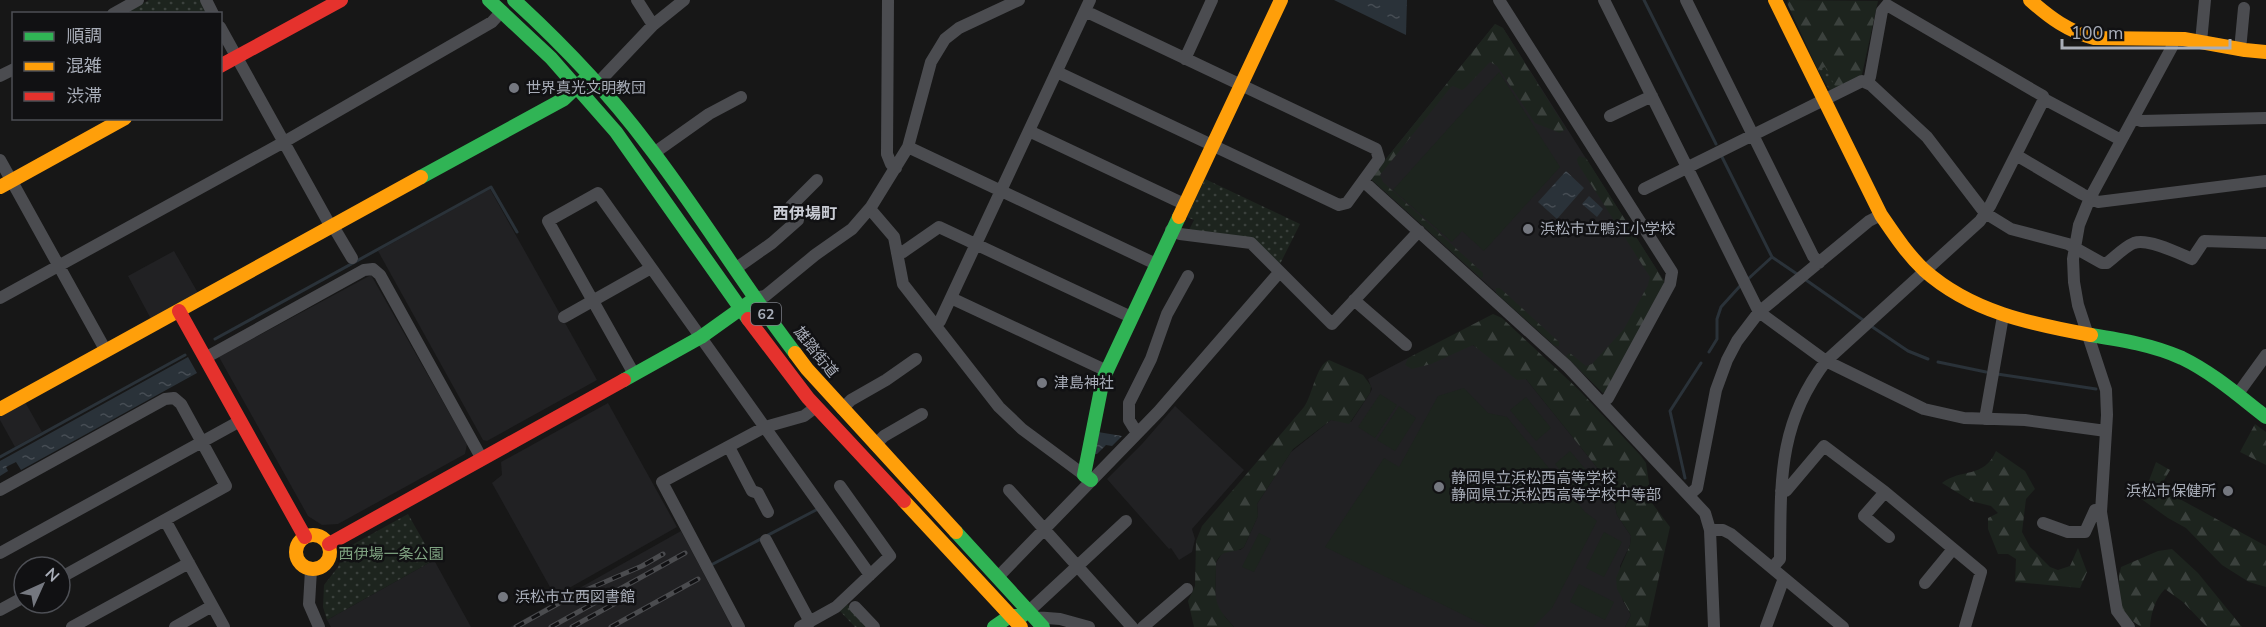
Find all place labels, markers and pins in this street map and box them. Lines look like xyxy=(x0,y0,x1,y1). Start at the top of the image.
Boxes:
place label: 世界真光文明教団 xyxy=(526,78,646,98)
marker: 世界真光文明教団 xyxy=(507,81,521,95)
place label: 浜松市立鴨江小学校 xyxy=(1540,219,1675,239)
marker: 浜松市立鴨江小学校 xyxy=(1521,222,1535,236)
place label: 津島神社 xyxy=(1054,373,1114,393)
marker: 津島神社 xyxy=(1035,376,1049,390)
place label: 静岡県立浜松西高等学校 静岡県立浜松西高等学校中等部 xyxy=(1451,468,1661,505)
marker: 静岡県立浜松西高等学校 静岡県立浜松西高等学校中等部 xyxy=(1432,480,1446,494)
place label: 浜松市保健所 xyxy=(2126,481,2216,501)
marker: 浜松市保健所 xyxy=(2221,484,2235,498)
place label: 浜松市立西図書館 xyxy=(515,587,635,607)
marker: 浜松市立西図書館 xyxy=(496,590,510,604)

